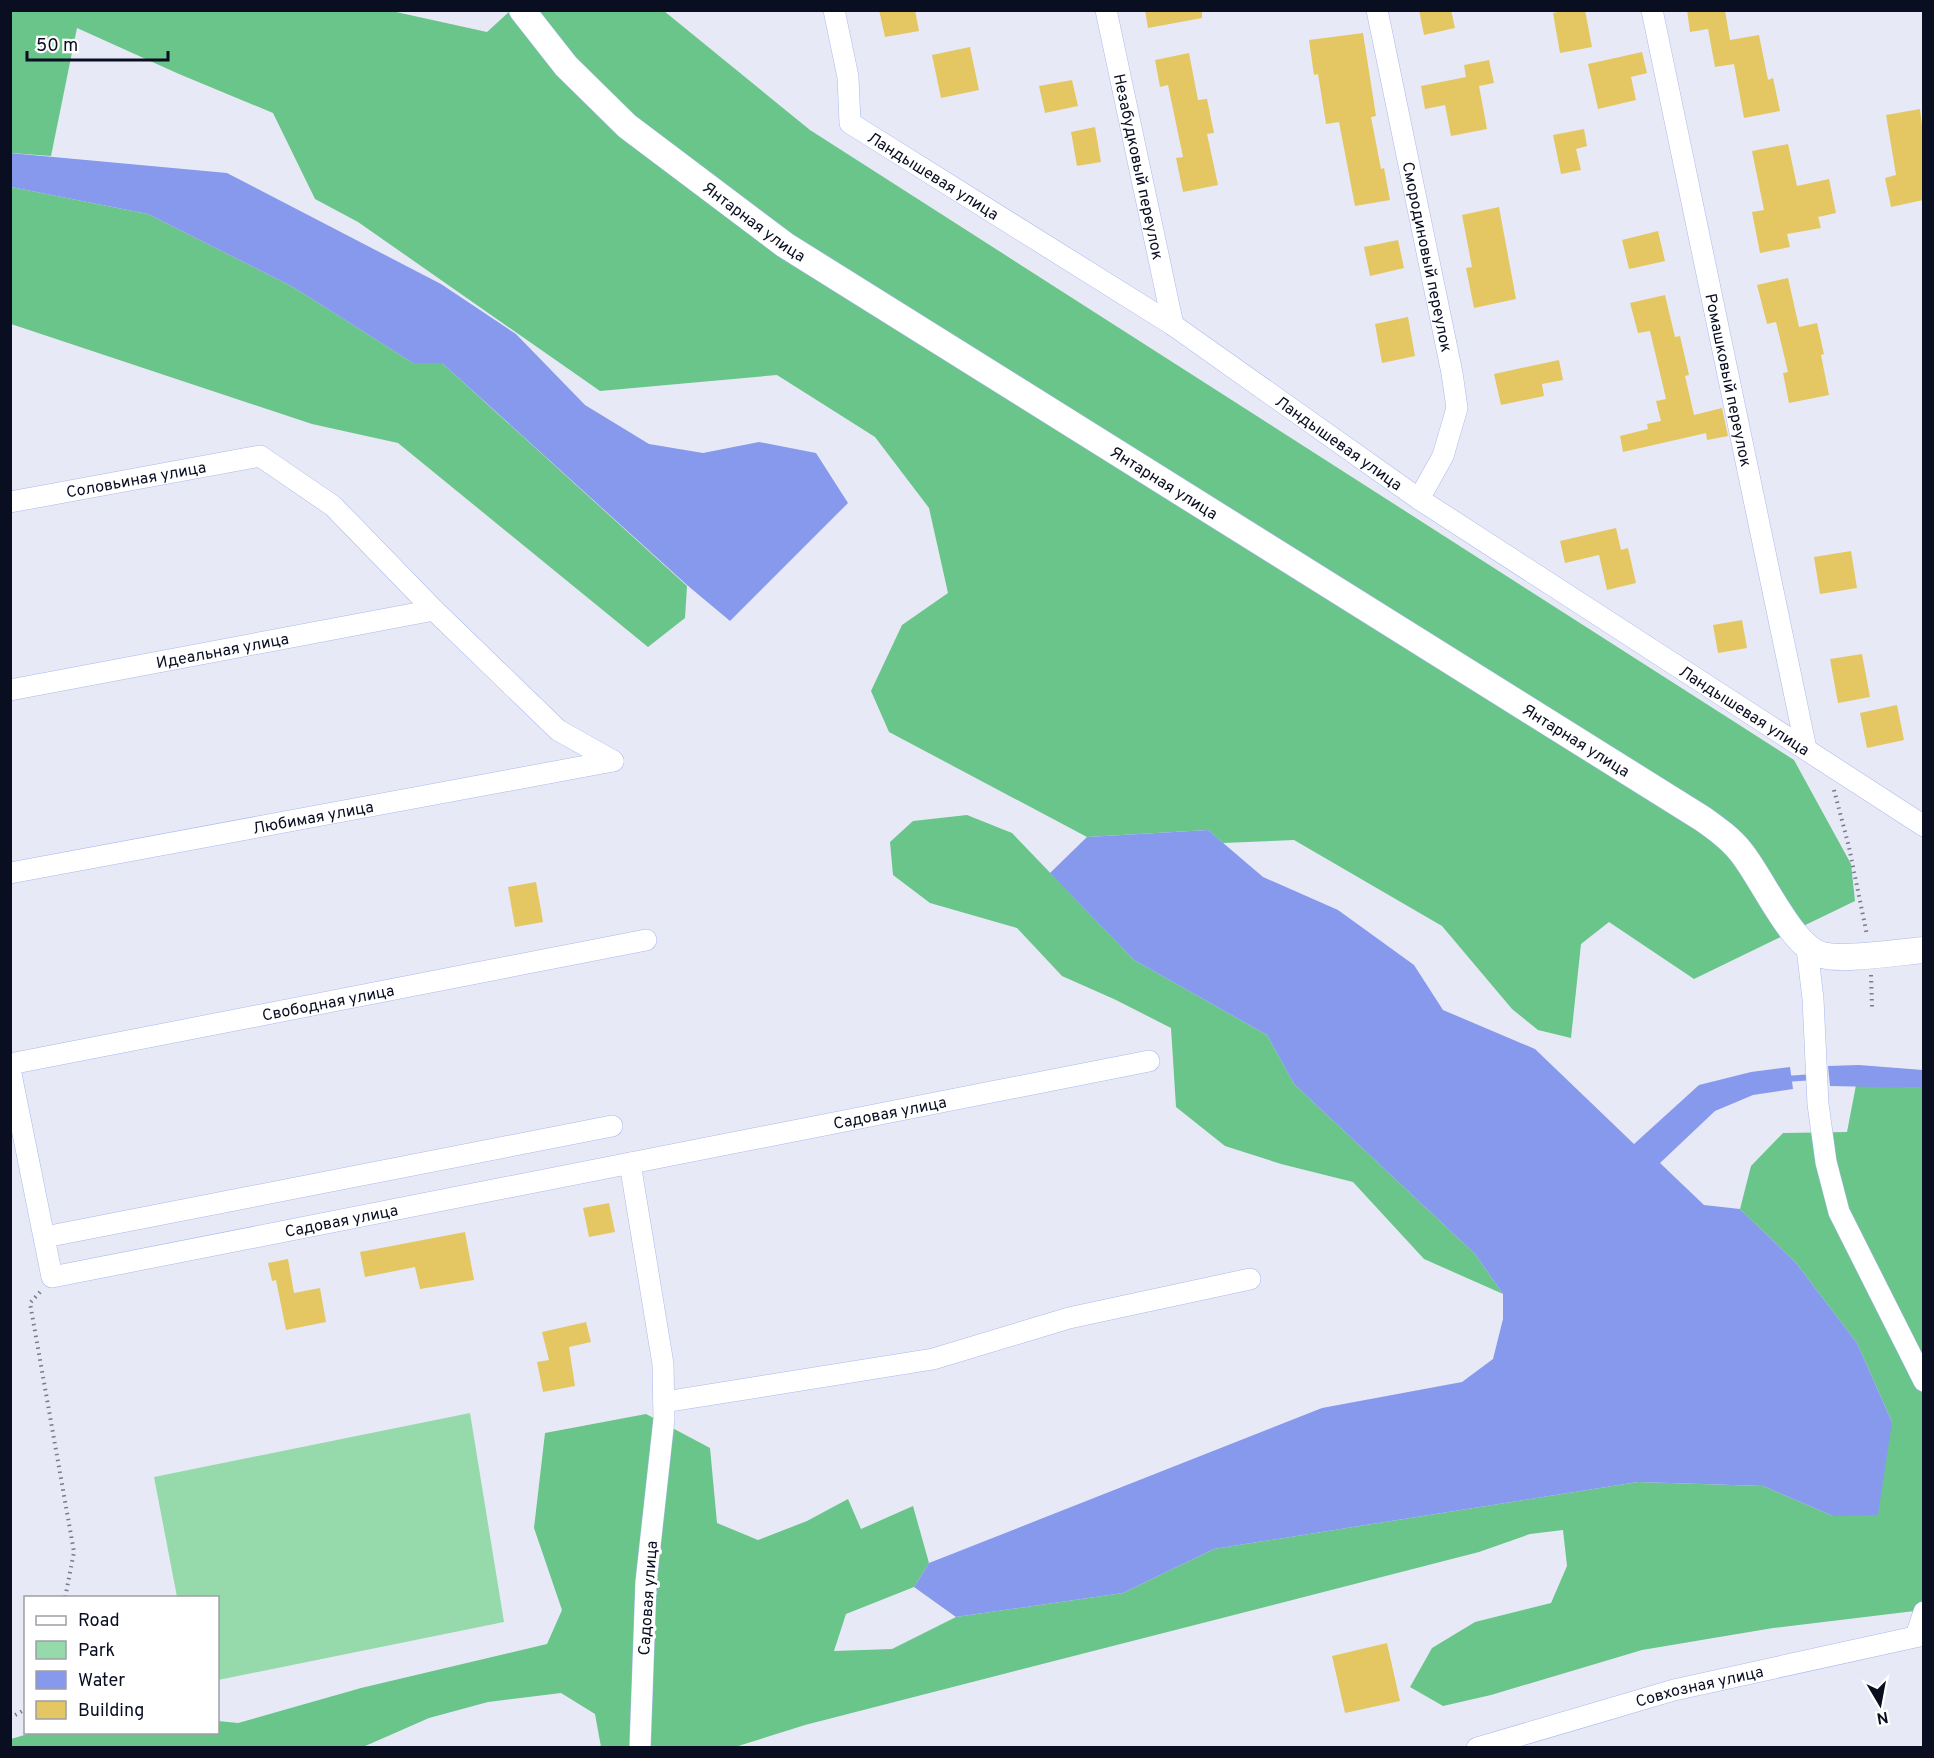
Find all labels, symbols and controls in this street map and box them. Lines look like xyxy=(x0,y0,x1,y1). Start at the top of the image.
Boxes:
scale bar xyxy=(27,24,168,62)
text: 50 m xyxy=(36,35,78,58)
street label: Незабудковый переулок xyxy=(1108,72,1167,262)
street label: Ландышевая улица xyxy=(863,128,1002,226)
street label: Смородиновый переулок xyxy=(1397,160,1455,354)
street label: Янтарная улица xyxy=(698,178,809,267)
street label: Ромашковый переулок xyxy=(1699,292,1755,469)
street label: Ландышевая улица xyxy=(1270,392,1406,496)
street label: Янтарная улица xyxy=(1106,443,1221,525)
street label: Соловьиная улица xyxy=(65,458,208,503)
street label: Идеальная улица xyxy=(155,630,291,674)
street label: Ландышевая улица xyxy=(1675,662,1813,761)
street label: Янтарная улица xyxy=(1518,701,1633,783)
street label: Любимая улица xyxy=(251,798,375,840)
street label: Свободная улица xyxy=(261,981,396,1027)
street label: Садовая улица xyxy=(832,1093,948,1135)
street label: Садовая улица xyxy=(283,1201,400,1243)
street label: Садовая улица xyxy=(635,1540,663,1656)
legend xyxy=(24,1596,219,1734)
text: Road xyxy=(78,1610,120,1633)
text: Park xyxy=(78,1640,115,1663)
street label: Совхозная улица xyxy=(1634,1663,1766,1713)
text: Water xyxy=(78,1670,125,1693)
north arrow xyxy=(1850,1674,1910,1734)
text: Building xyxy=(78,1700,144,1723)
text: N xyxy=(1875,1706,1890,1728)

